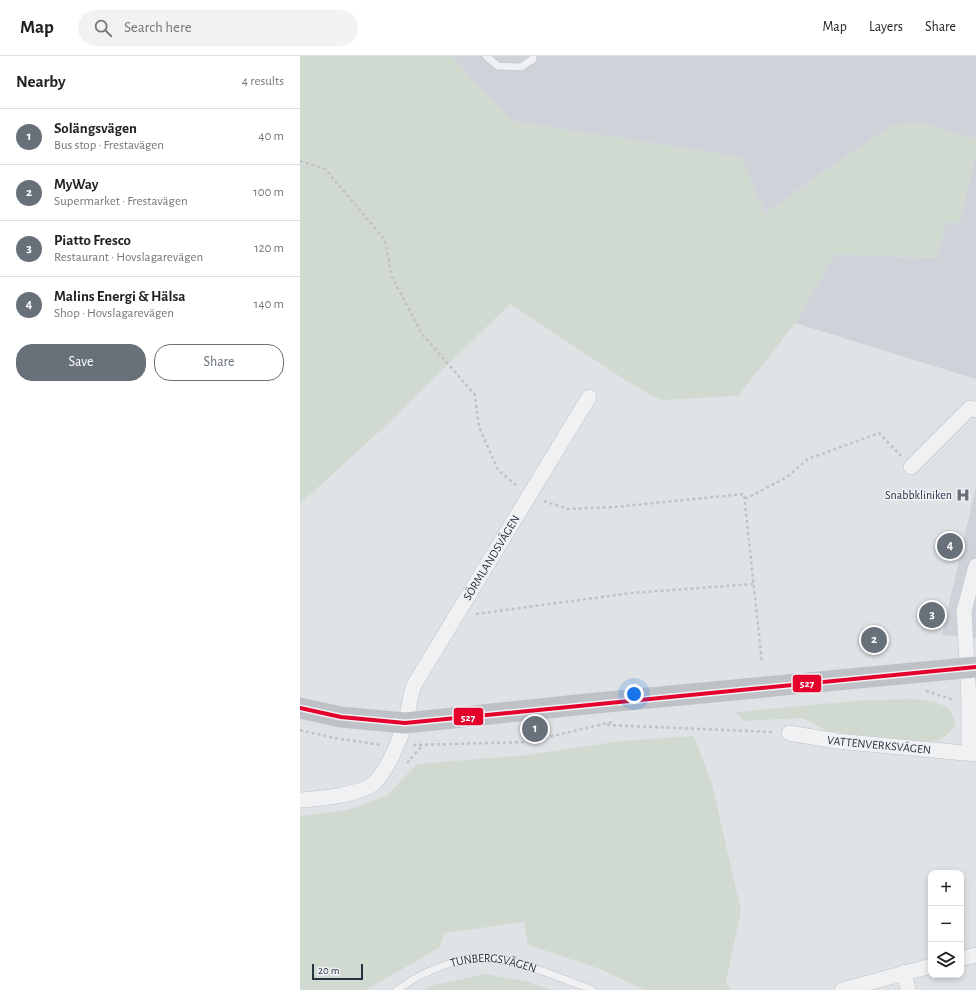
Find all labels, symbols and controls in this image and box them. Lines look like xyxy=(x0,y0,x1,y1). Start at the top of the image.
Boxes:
search box xyxy=(78,10,358,46)
icon: search xyxy=(92,17,114,39)
text: Map xyxy=(20,18,54,37)
text: Search here xyxy=(124,20,192,35)
text: Map xyxy=(822,20,847,34)
text: Layers xyxy=(869,20,903,34)
text: Share xyxy=(925,20,956,34)
text: Nearby xyxy=(16,73,66,90)
text: 4 results xyxy=(242,75,284,88)
text: Solängsvägen xyxy=(54,121,137,136)
text: 1 xyxy=(27,130,31,143)
text: 40 m xyxy=(258,130,284,143)
text: Bus stop · Frestavägen xyxy=(54,139,164,152)
text: MyWay xyxy=(54,177,98,192)
text: 2 xyxy=(26,186,32,199)
text: 100 m xyxy=(253,186,284,199)
text: Supermarket · Frestavägen xyxy=(54,195,188,208)
text: Piatto Fresco xyxy=(54,233,131,248)
text: 3 xyxy=(26,242,32,255)
text: 120 m xyxy=(254,242,284,255)
text: Restaurant · Hovslagarevägen xyxy=(54,251,203,264)
text: Malins Energi & Hälsa xyxy=(54,289,185,304)
text: 4 xyxy=(26,298,32,311)
text: 140 m xyxy=(254,298,284,311)
text: Shop · Hovslagarevägen xyxy=(54,307,174,320)
button: Save xyxy=(16,344,146,381)
button: Share xyxy=(154,344,284,381)
hospital icon: Snabbkliniken xyxy=(955,487,971,503)
place label: Snabbkliniken xyxy=(885,489,952,501)
street label: SÖRMLANDSVÄGEN xyxy=(461,513,522,602)
pin: 4 xyxy=(937,531,963,561)
pin: 3 xyxy=(919,600,945,630)
pin: 2 xyxy=(861,625,887,655)
line badge: 527 xyxy=(792,674,822,693)
text: 527 xyxy=(800,678,815,689)
your location xyxy=(624,684,644,704)
line badge: 527 xyxy=(453,707,484,726)
text: 527 xyxy=(461,712,476,723)
pin: 1 xyxy=(522,714,548,744)
street label: VATTENVERKSVÄGEN xyxy=(826,734,932,756)
map controls xyxy=(928,870,964,978)
button: + xyxy=(928,870,964,906)
button: − xyxy=(928,906,964,942)
button: layers xyxy=(928,942,964,978)
street label: TUNBERGSVÄGEN xyxy=(449,952,538,975)
scale bar xyxy=(312,962,363,981)
text: 20 m xyxy=(318,965,339,976)

